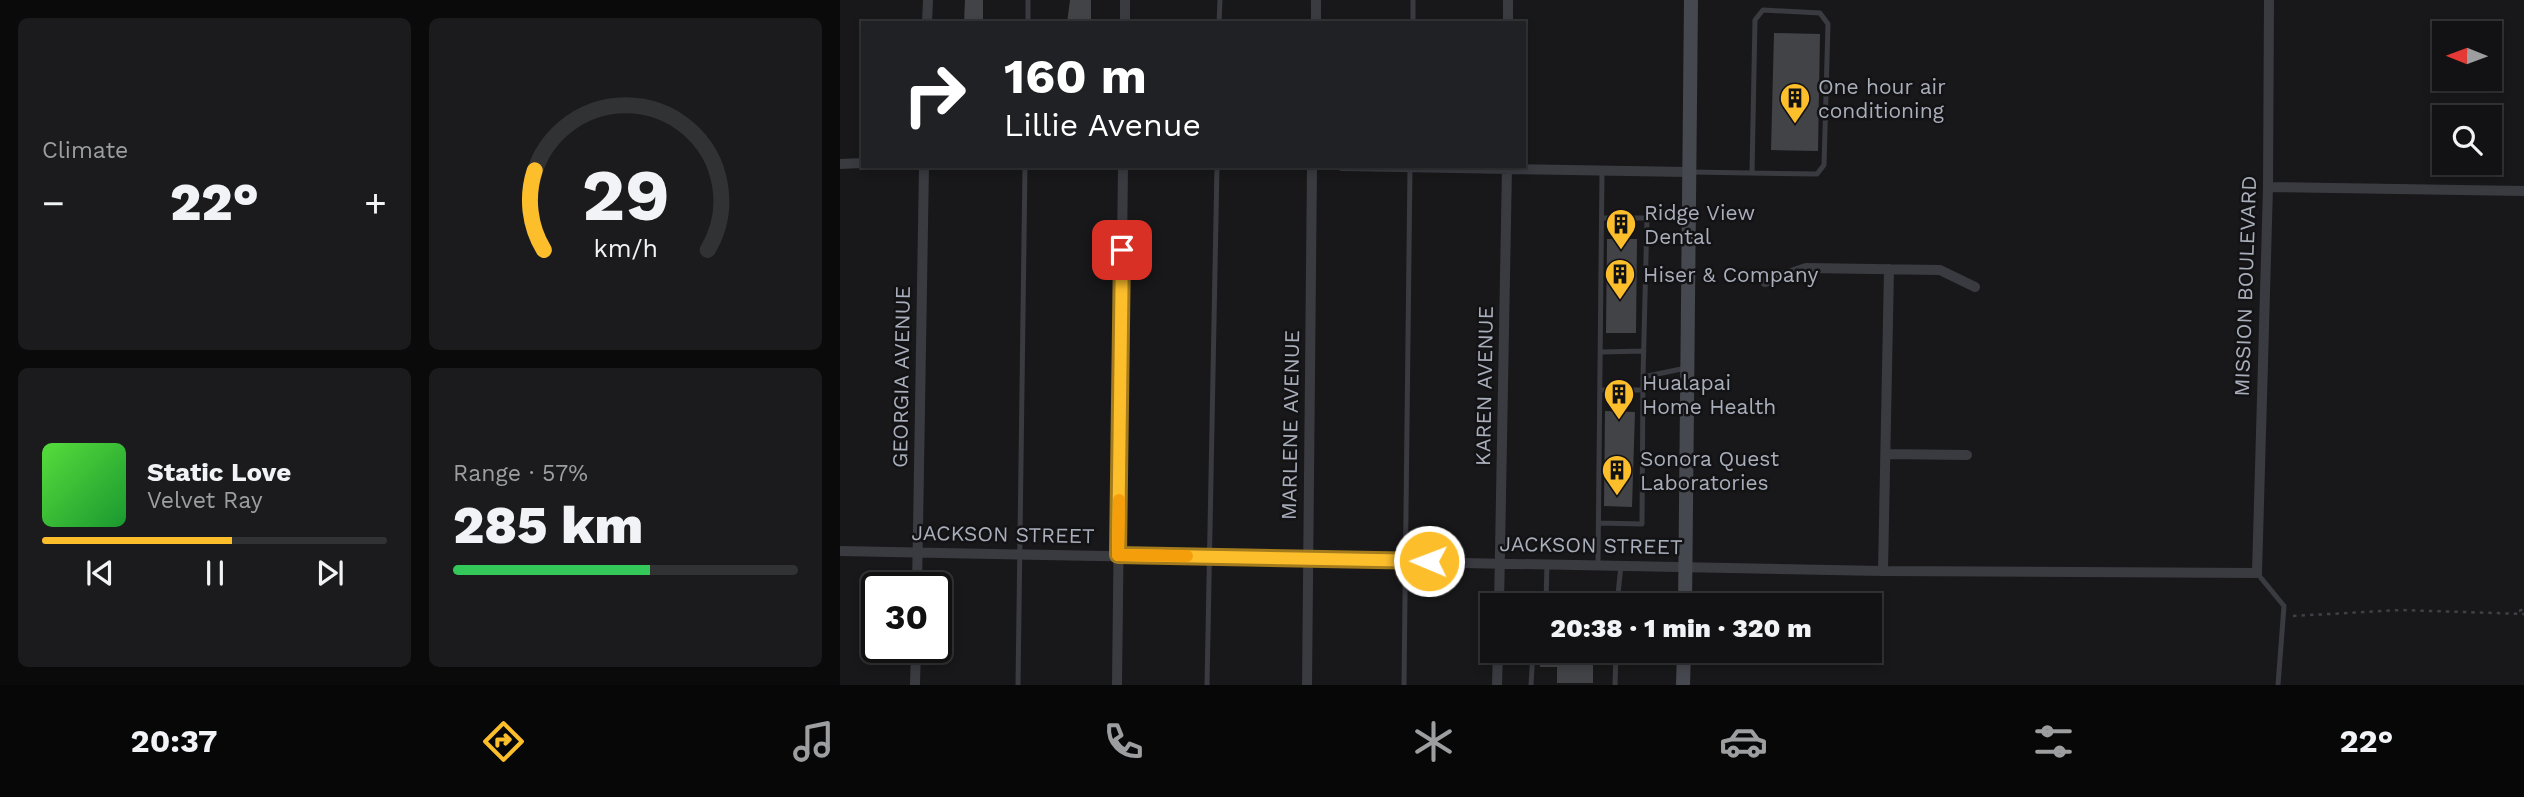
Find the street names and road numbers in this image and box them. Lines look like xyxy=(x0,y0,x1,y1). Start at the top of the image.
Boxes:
street label: MISSION BOULEVARD xyxy=(2229,175,2261,397)
street label: GEORGIA AVENUE xyxy=(887,286,915,468)
street label: KAREN AVENUE xyxy=(1470,306,1498,466)
street label: MARLENE AVENUE xyxy=(1276,330,1304,520)
street label: JACKSON STREET xyxy=(911,520,1095,548)
street label: JACKSON STREET xyxy=(1499,531,1683,559)

